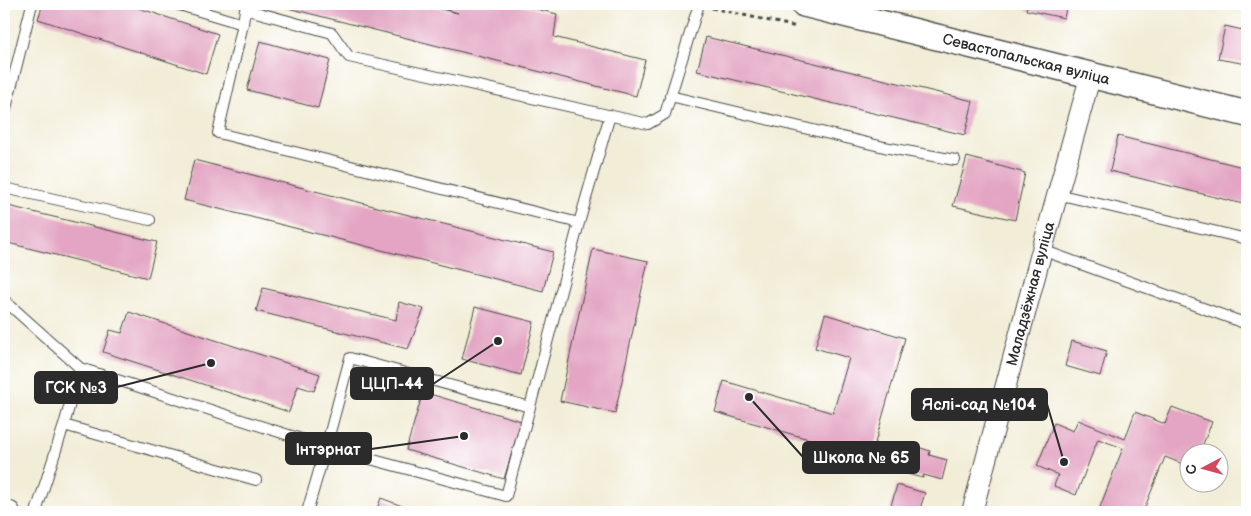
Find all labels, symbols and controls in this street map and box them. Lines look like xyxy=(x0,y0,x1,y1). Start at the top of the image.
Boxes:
street label: Севастопальская вуліца xyxy=(941,29,1112,89)
street label: Маладзёжная вуліца xyxy=(1002,219,1059,368)
callout: ЦЦП-44 xyxy=(351,368,433,399)
callout: ГСК №3 xyxy=(35,372,117,403)
text: ЦЦП-44 xyxy=(361,375,424,394)
text: ГСК №3 xyxy=(45,379,107,398)
callout: Яслі-сад №104 xyxy=(912,389,1047,420)
text: Яслі-сад №104 xyxy=(922,396,1037,415)
callout: Інтэрнат xyxy=(286,433,371,464)
text: Інтэрнат xyxy=(295,441,361,460)
callout: Школа № 65 xyxy=(803,442,919,473)
north arrow xyxy=(1178,444,1228,494)
text: Школа № 65 xyxy=(813,449,909,468)
text: С xyxy=(1183,463,1201,475)

